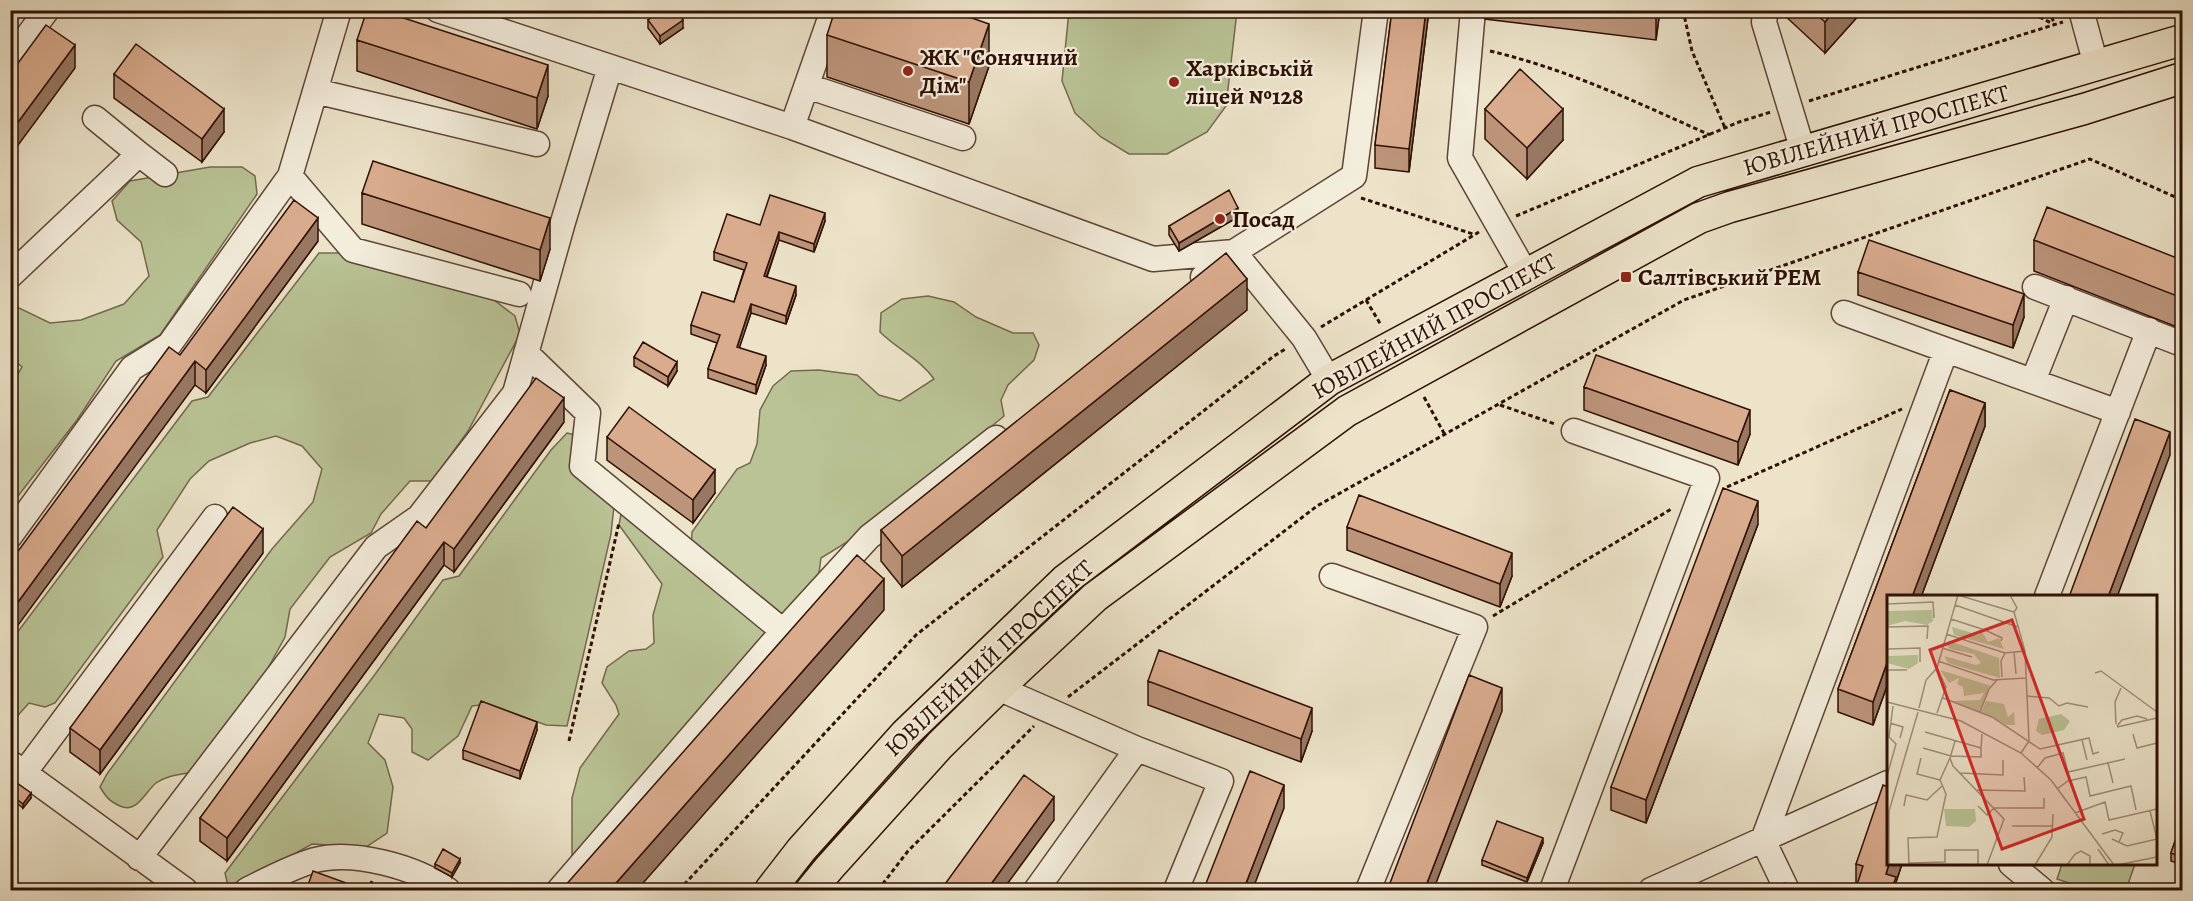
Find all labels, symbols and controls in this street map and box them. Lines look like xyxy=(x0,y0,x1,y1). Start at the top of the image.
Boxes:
place label: ЖК "Сонячний Дім" xyxy=(920,41,1078,101)
place label: Харківській ліцей №128 xyxy=(1185,52,1314,112)
marker: ЖК "Сонячний Дім" xyxy=(901,64,915,78)
marker: Харківській ліцей №128 xyxy=(1167,75,1181,89)
street label: ЮВІЛЕЙНИЙ ПРОСПЕКТ xyxy=(1739,77,2013,183)
place label: Посад xyxy=(1232,203,1295,235)
marker: Посад xyxy=(1213,212,1227,226)
street label: ЮВІЛЕЙНИЙ ПРОСПЕКТ xyxy=(1306,245,1562,407)
place label: Салтівський РЕМ xyxy=(1638,261,1821,293)
marker: Салтівський РЕМ xyxy=(1619,270,1633,284)
street label: ЮВІЛЕЙНИЙ ПРОСПЕКТ xyxy=(877,552,1101,764)
inset map xyxy=(1887,595,2157,865)

